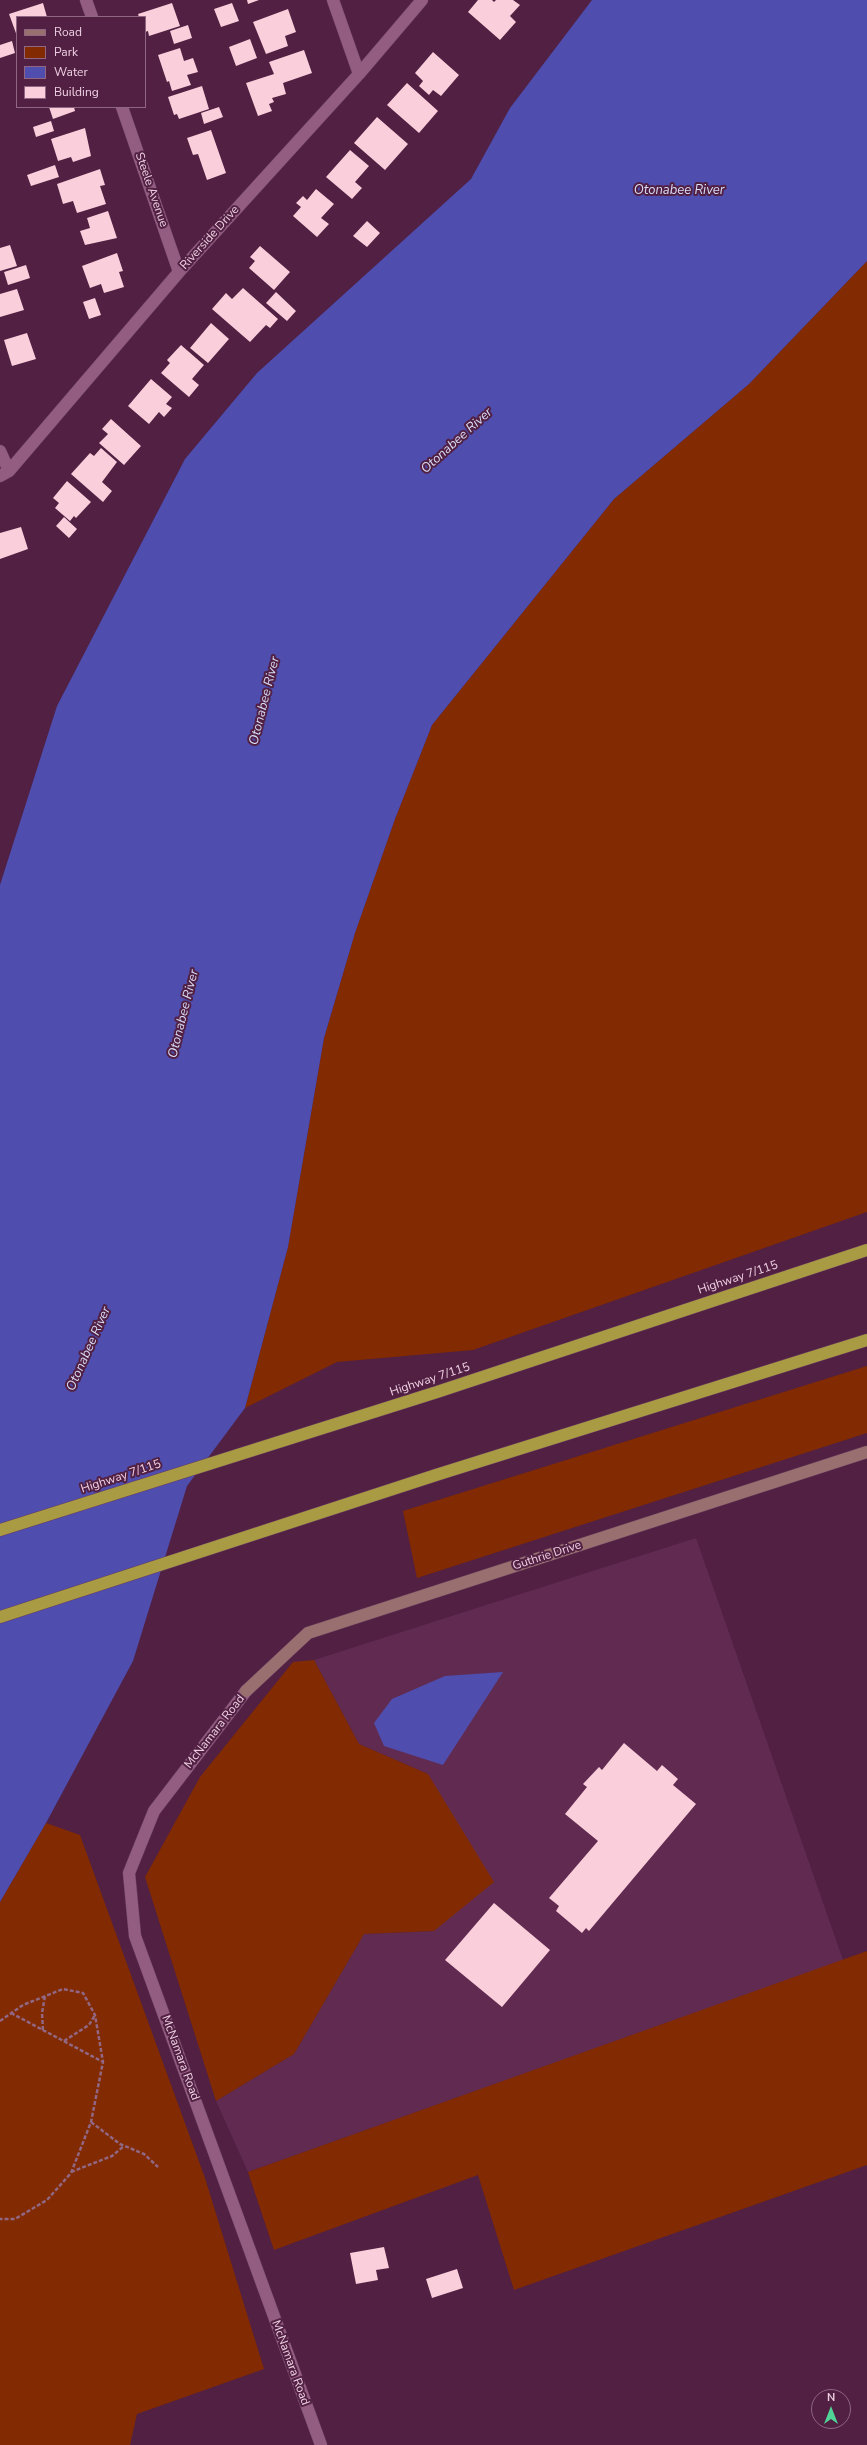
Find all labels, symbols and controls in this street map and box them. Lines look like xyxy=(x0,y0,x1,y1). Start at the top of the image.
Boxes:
legend xyxy=(16,16,146,108)
text: Road xyxy=(54,24,82,40)
text: Park xyxy=(54,44,78,60)
text: Water xyxy=(54,64,88,80)
text: Building xyxy=(54,84,99,100)
street label: Steele Avenue xyxy=(131,151,171,229)
water label: Otonabee River xyxy=(634,183,724,199)
street label: Riverside Drive xyxy=(178,203,242,273)
water label: Otonabee River xyxy=(418,405,496,477)
water label: Otonabee River xyxy=(246,655,284,747)
water label: Otonabee River xyxy=(165,968,203,1060)
street label: Highway 7/115 xyxy=(696,1258,780,1298)
water label: Otonabee River xyxy=(63,1304,115,1394)
street label: Highway 7/115 xyxy=(388,1360,472,1400)
street label: Highway 7/115 xyxy=(79,1457,163,1497)
street label: Guthrie Drive xyxy=(511,1538,583,1574)
street label: McNamara Road xyxy=(182,1692,248,1772)
street label: McNamara Road xyxy=(158,2014,202,2102)
street label: McNamara Road xyxy=(268,2319,312,2407)
north arrow xyxy=(811,2389,851,2429)
text: N xyxy=(827,2390,835,2405)

